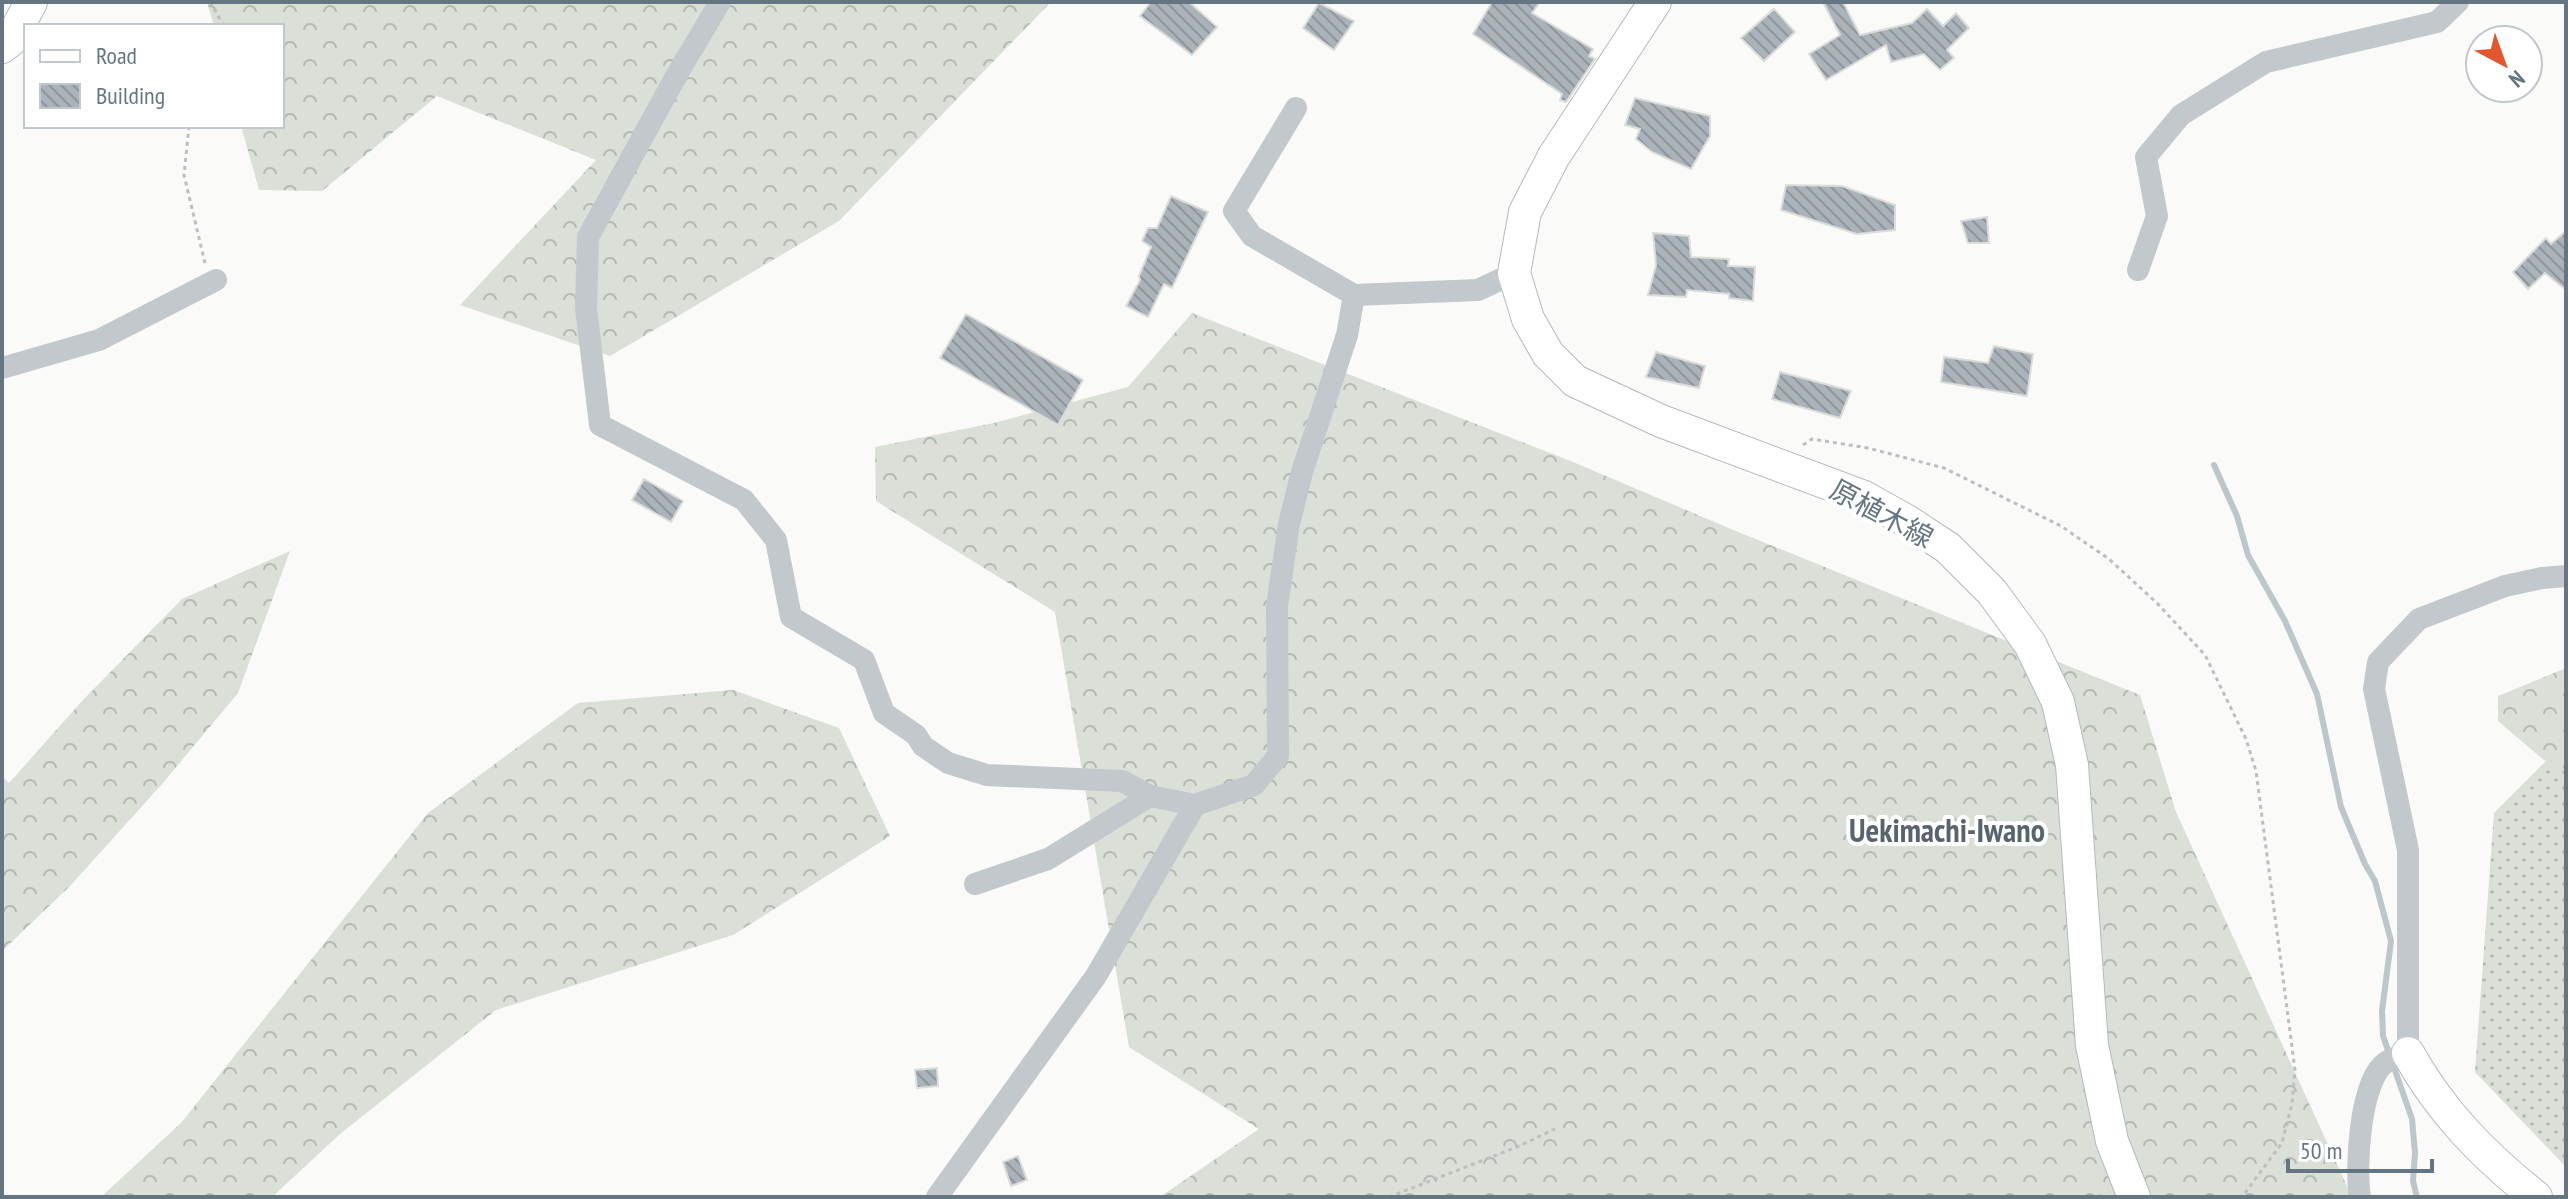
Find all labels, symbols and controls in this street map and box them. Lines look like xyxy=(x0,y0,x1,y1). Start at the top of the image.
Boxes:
legend xyxy=(24,24,284,128)
north arrow xyxy=(2464,24,2544,104)
text: Road xyxy=(96,40,137,71)
text: N xyxy=(2503,65,2531,94)
text: Building xyxy=(96,80,165,111)
street label: 原植木線 xyxy=(1824,470,1940,556)
district label: Uekimachi-Iwano xyxy=(1849,809,2045,851)
scale bar xyxy=(2288,1123,2432,1173)
text: 50 m xyxy=(2300,1135,2342,1166)

